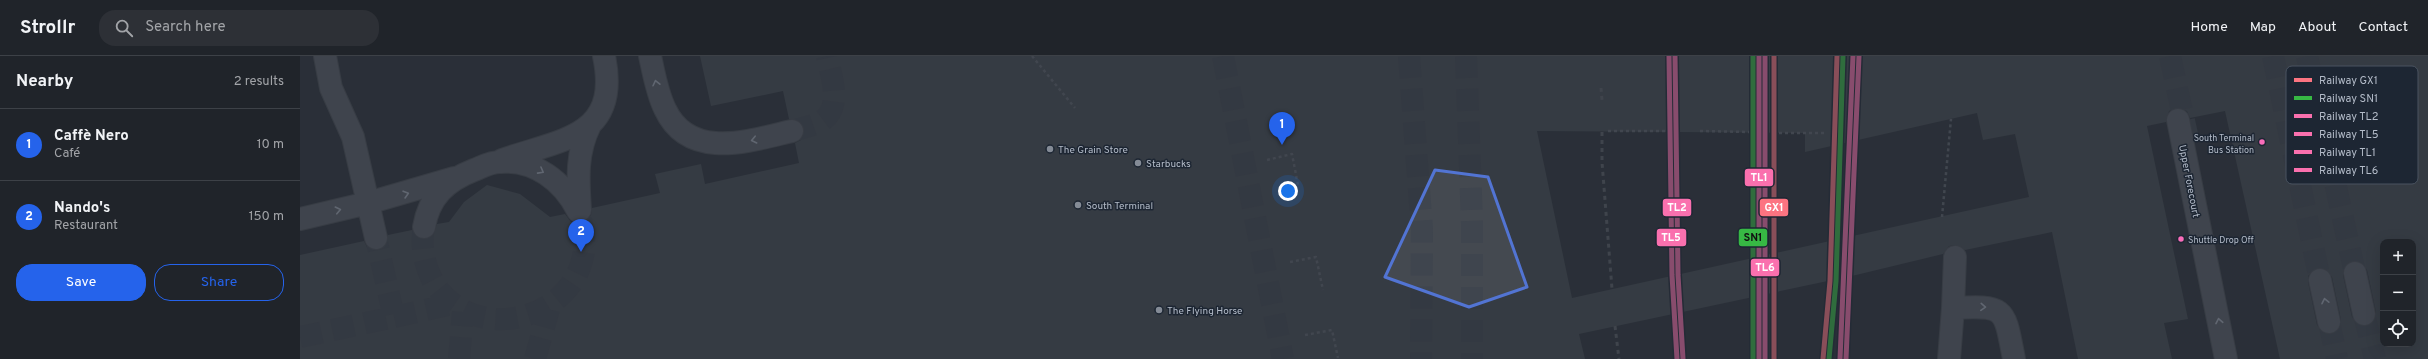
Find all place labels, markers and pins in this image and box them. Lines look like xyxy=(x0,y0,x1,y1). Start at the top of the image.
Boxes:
pin: 1 xyxy=(1269,112,1295,145)
place label: South Terminal Bus Station xyxy=(2194,133,2254,156)
marker: South Terminal Bus Station xyxy=(2257,137,2267,147)
marker: The Grain Store xyxy=(1045,144,1055,154)
place label: The Grain Store xyxy=(1058,144,1128,157)
marker: Starbucks xyxy=(1133,158,1143,168)
place label: Starbucks xyxy=(1146,158,1191,171)
marker: South Terminal xyxy=(1073,200,1083,210)
place label: South Terminal xyxy=(1086,200,1153,213)
pin: 2 xyxy=(568,219,594,252)
marker: Shuttle Drop Off xyxy=(2176,234,2186,244)
place label: Shuttle Drop Off xyxy=(2188,235,2254,246)
marker: The Flying Horse xyxy=(1154,305,1164,315)
place label: The Flying Horse xyxy=(1167,305,1242,318)

